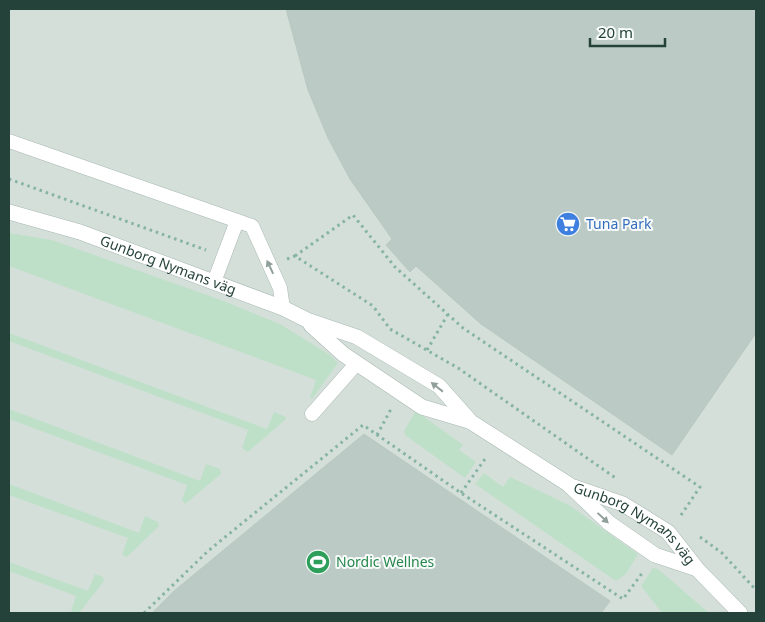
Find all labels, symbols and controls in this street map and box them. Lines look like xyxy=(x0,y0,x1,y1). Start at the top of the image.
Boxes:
scale bar xyxy=(590,15,665,47)
text: 20 m xyxy=(598,22,633,42)
supermarket icon: Tuna Park xyxy=(555,211,581,237)
place label: Tuna Park xyxy=(586,214,652,233)
street label: Gunborg Nymans väg xyxy=(98,230,239,299)
one-way arrow xyxy=(265,260,273,274)
one-way arrow xyxy=(431,381,444,392)
street label: Gunborg Nymans väg xyxy=(571,478,700,568)
one-way arrow xyxy=(597,512,609,524)
sports icon: Nordic Wellnes xyxy=(305,549,331,575)
place label: Nordic Wellnes xyxy=(336,552,435,571)

